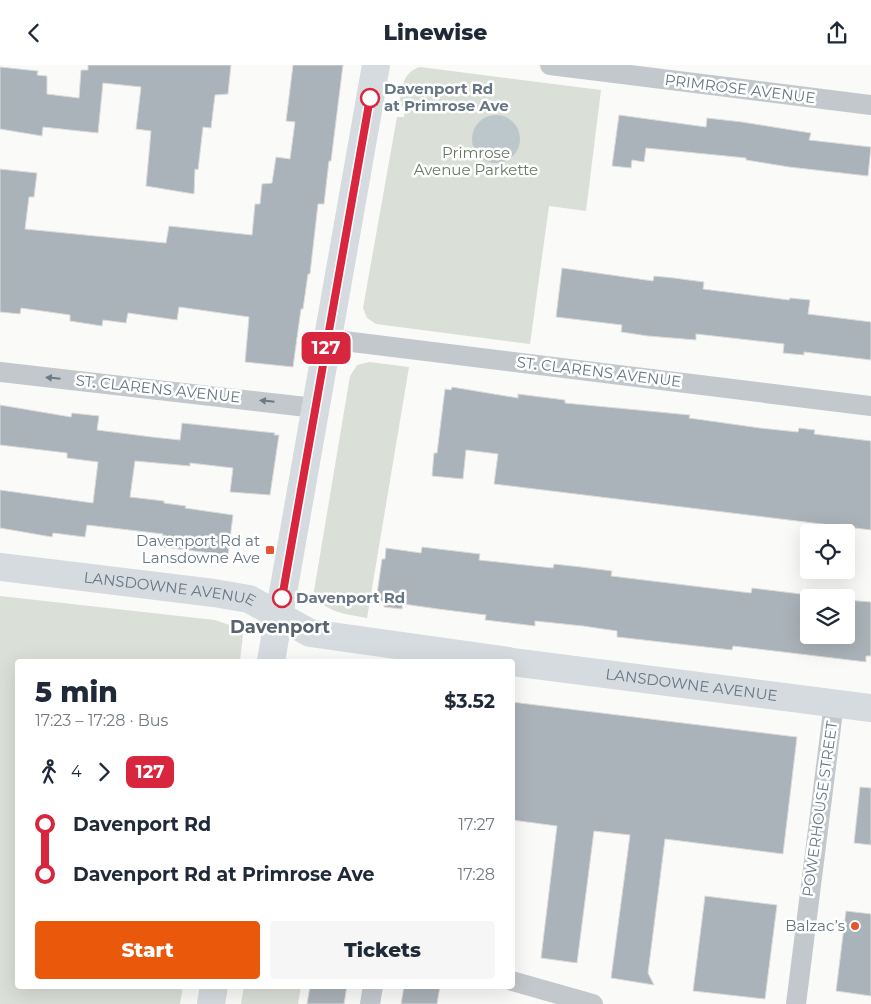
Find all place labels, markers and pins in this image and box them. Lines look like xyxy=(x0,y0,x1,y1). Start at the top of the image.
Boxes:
place label: Davenport Rd at Primrose Ave xyxy=(384,79,509,115)
marker: Davenport Rd at Primrose Ave xyxy=(360,88,380,108)
place label: Davenport Rd at Lansdowne Ave xyxy=(136,531,260,567)
marker: Davenport Rd at Lansdowne Ave xyxy=(264,544,276,556)
marker: Davenport Rd xyxy=(272,588,292,608)
place label: Davenport Rd xyxy=(296,588,405,607)
place label: Balzac’s xyxy=(785,916,845,935)
marker: Balzac’s xyxy=(849,920,861,932)

